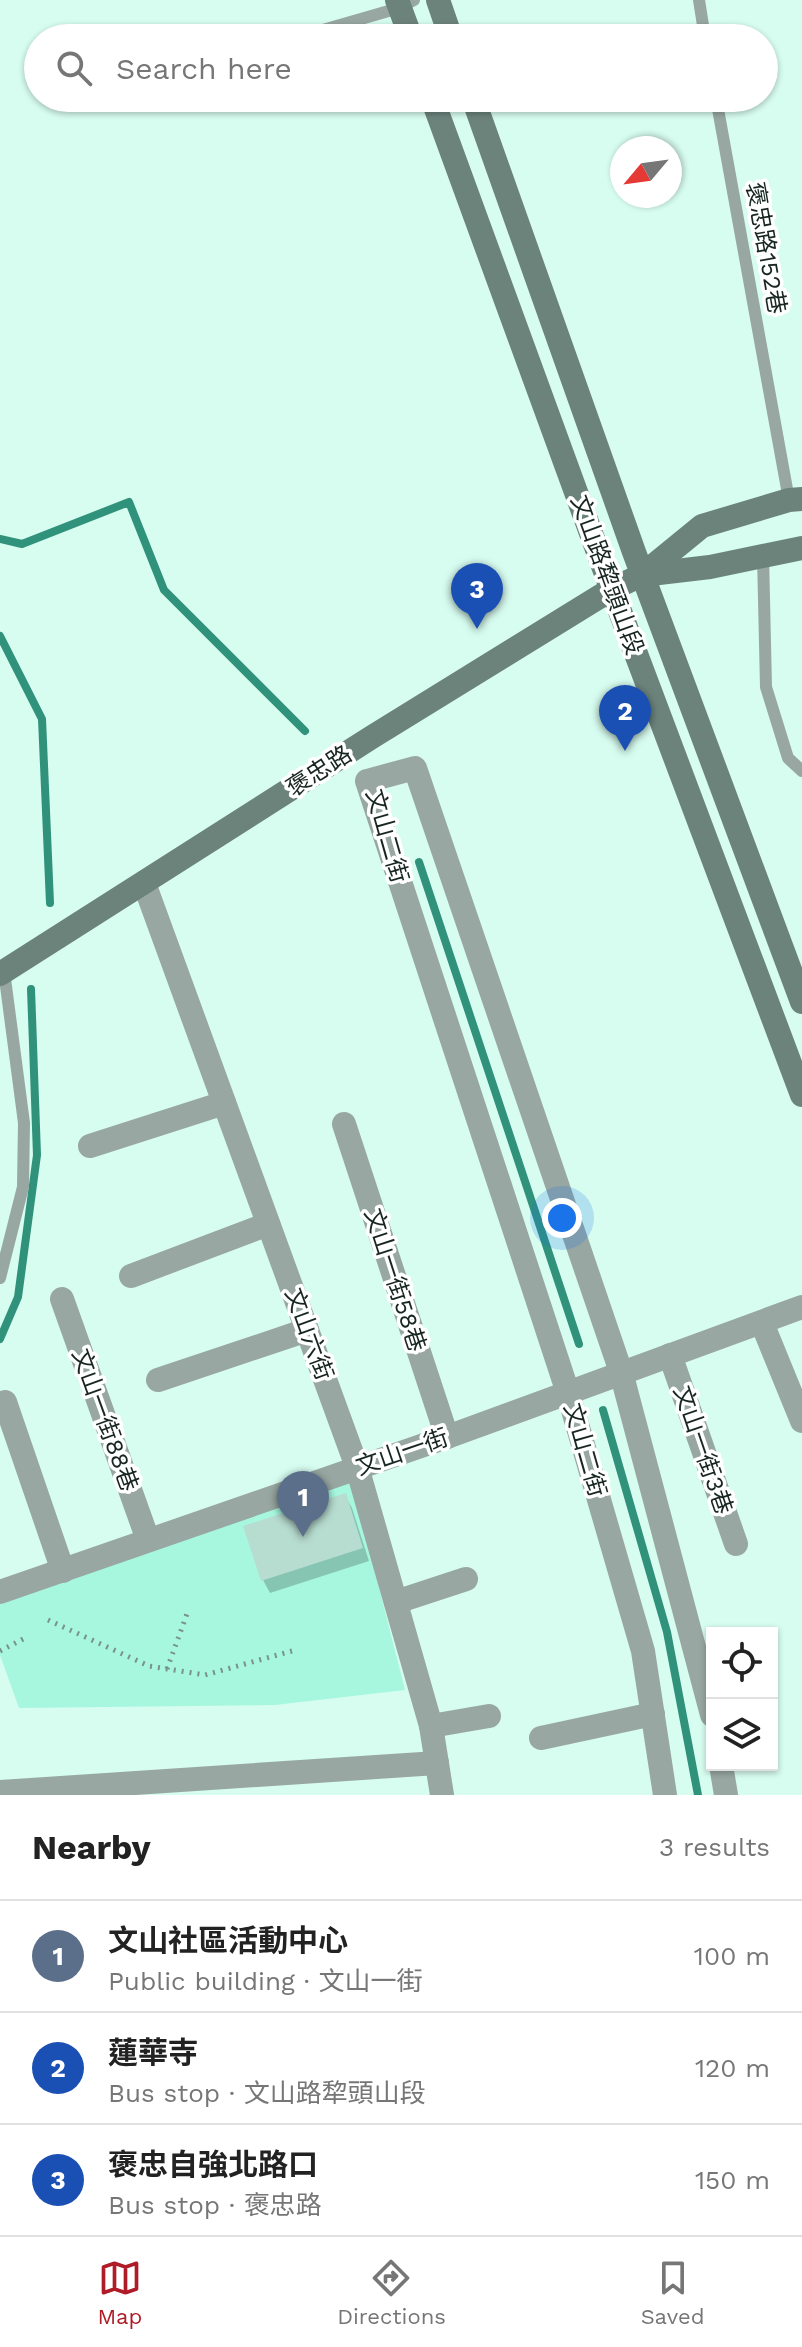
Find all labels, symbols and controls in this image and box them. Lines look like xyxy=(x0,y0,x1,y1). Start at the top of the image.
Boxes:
search box xyxy=(24,24,778,112)
icon: search xyxy=(52,46,96,90)
text: Search here xyxy=(116,51,292,86)
north arrow xyxy=(610,136,682,208)
street label: 褒忠路152巷 xyxy=(741,180,791,316)
street label: 文山路犂頭山段 xyxy=(565,491,649,659)
pin: 3 xyxy=(451,563,503,629)
pin: 2 xyxy=(599,685,651,751)
street label: 褒忠路 xyxy=(281,740,357,802)
street label: 文山二街 xyxy=(360,786,414,886)
your location xyxy=(542,1198,582,1238)
street label: 文山一街58巷 xyxy=(359,1205,431,1355)
street label: 文山六街 xyxy=(279,1284,339,1384)
street label: 文山一街88巷 xyxy=(66,1345,144,1495)
street label: 文山一街3巷 xyxy=(668,1382,738,1518)
street label: 文山二街 xyxy=(558,1400,612,1500)
street label: 文山一街 xyxy=(352,1423,452,1481)
pin: 1 xyxy=(277,1471,329,1537)
map controls xyxy=(706,1627,778,1771)
button: locate xyxy=(706,1627,778,1699)
button: layers xyxy=(706,1699,778,1771)
text: Nearby xyxy=(32,1827,151,1867)
text: 3 results xyxy=(659,1832,770,1862)
text: 文山社區活動中心 xyxy=(108,1923,348,1958)
text: 1 xyxy=(52,1941,64,1971)
text: 100 m xyxy=(694,1941,770,1971)
text: Public building · 文山一街 xyxy=(108,1966,422,1996)
text: 蓮華寺 xyxy=(108,2035,198,2070)
text: 2 xyxy=(50,2053,66,2083)
text: 120 m xyxy=(695,2053,770,2083)
text: Bus stop · 文山路犂頭山段 xyxy=(108,2078,426,2108)
text: 褒忠自強北路口 xyxy=(108,2147,318,2182)
text: 3 xyxy=(50,2165,66,2195)
text: 150 m xyxy=(695,2165,770,2195)
text: Bus stop · 褒忠路 xyxy=(108,2190,322,2220)
tab: Map xyxy=(97,2256,142,2329)
tab: Directions xyxy=(337,2256,446,2329)
tab: Saved xyxy=(641,2256,705,2329)

